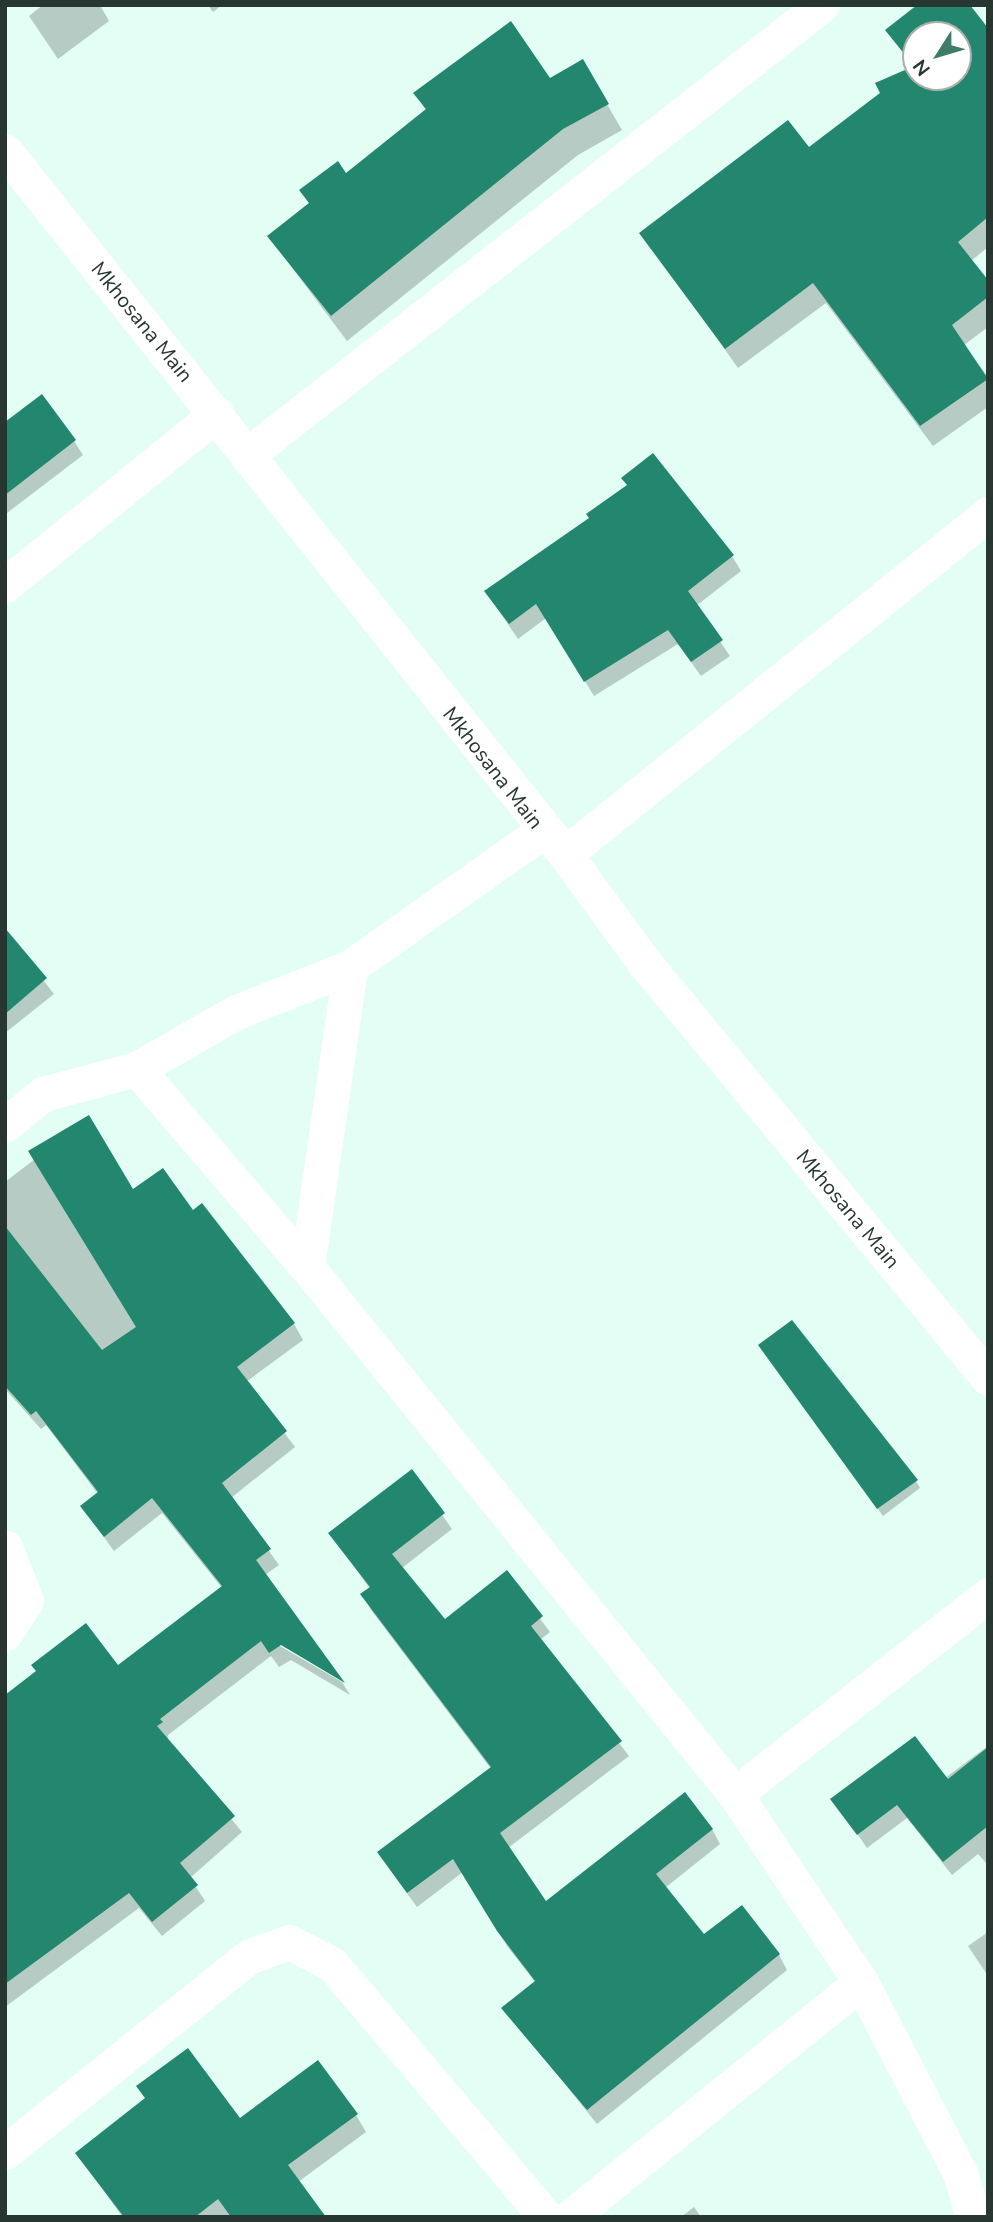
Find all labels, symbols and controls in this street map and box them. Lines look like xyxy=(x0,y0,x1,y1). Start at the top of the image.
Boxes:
north arrow xyxy=(902,21,972,91)
text: N xyxy=(907,54,936,81)
street label: Mkhosana Main xyxy=(86,257,198,387)
street label: Mkhosana Main xyxy=(438,702,548,834)
street label: Mkhosana Main xyxy=(791,1144,905,1274)

